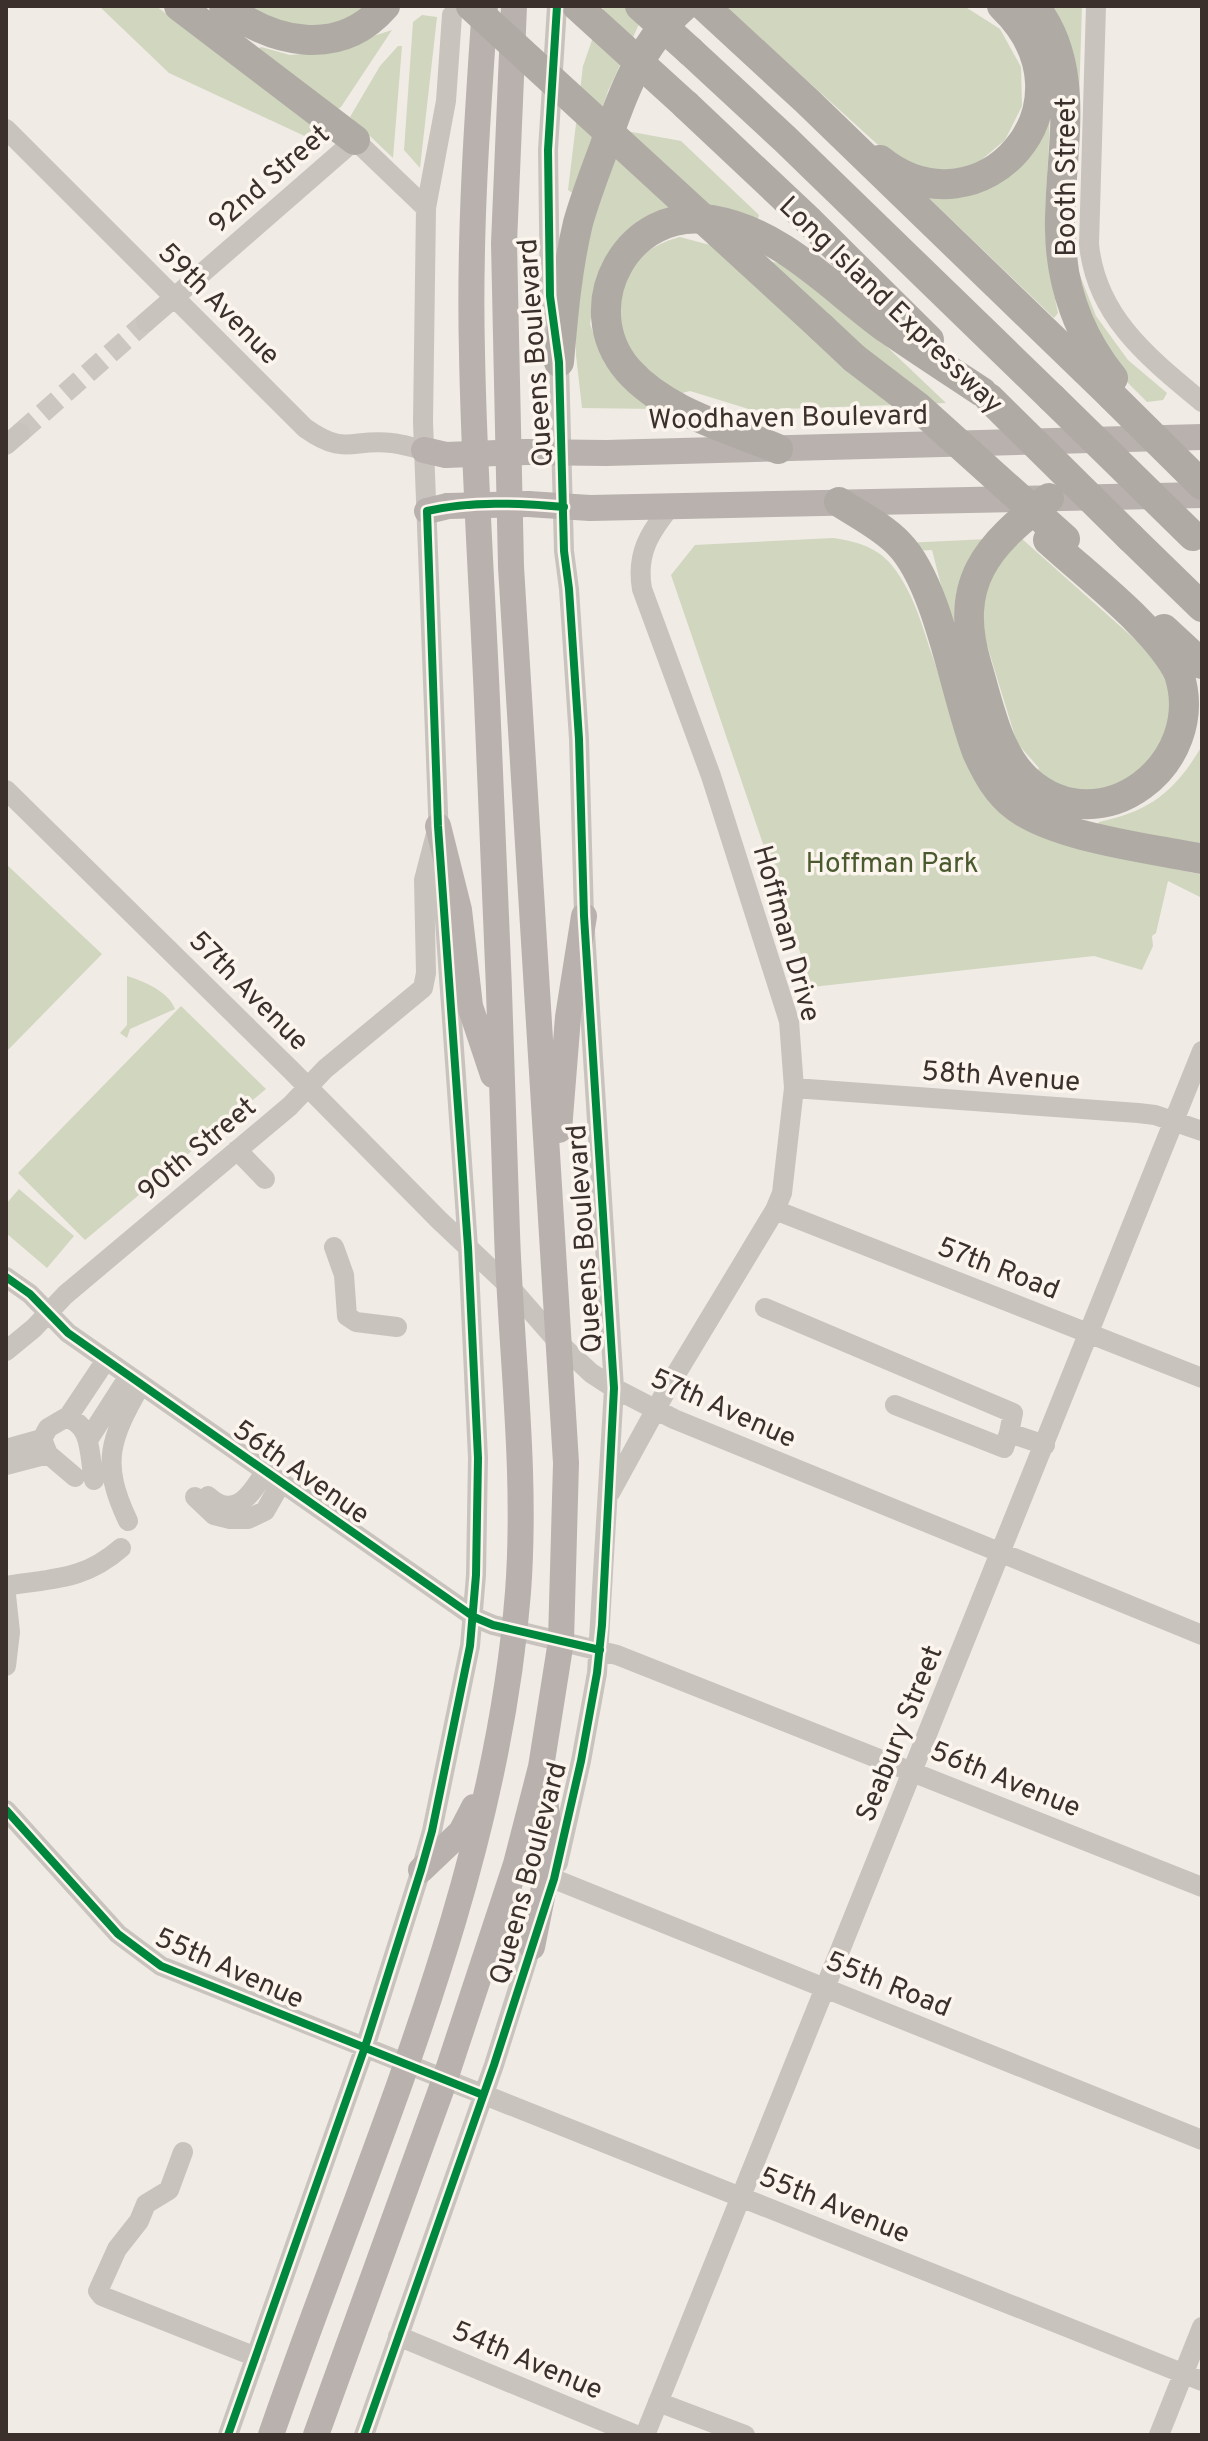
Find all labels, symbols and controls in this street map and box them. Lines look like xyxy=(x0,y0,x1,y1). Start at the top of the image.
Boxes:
street label: Booth Street xyxy=(1050,97,1086,257)
street label: 92nd Street xyxy=(202,118,338,243)
street label: Long Island Expressway xyxy=(770,190,1010,423)
street label: 59th Avenue xyxy=(149,236,287,374)
street label: Queens Boulevard xyxy=(511,237,563,468)
street label: Woodhaven Boulevard xyxy=(648,399,928,439)
street label: Hoffman Drive xyxy=(743,841,827,1026)
park label: Hoffman Park xyxy=(805,847,979,883)
street label: 57th Avenue xyxy=(180,924,316,1060)
street label: 58th Avenue xyxy=(920,1054,1081,1101)
street label: 90th Street xyxy=(131,1090,265,1210)
street label: Queens Boulevard xyxy=(560,1123,612,1354)
street label: 57th Road xyxy=(932,1230,1064,1310)
street label: 57th Avenue xyxy=(644,1362,801,1458)
street label: 56th Avenue xyxy=(225,1413,376,1534)
street label: Seabury Street xyxy=(849,1641,953,1828)
street label: 56th Avenue xyxy=(924,1734,1085,1827)
street label: Queens Boulevard xyxy=(483,1758,577,1989)
street label: 55th Avenue xyxy=(149,1921,309,2019)
street label: 55th Road xyxy=(820,1944,956,2027)
street label: 55th Avenue xyxy=(753,2160,915,2253)
street label: 54th Avenue xyxy=(446,2314,608,2410)

